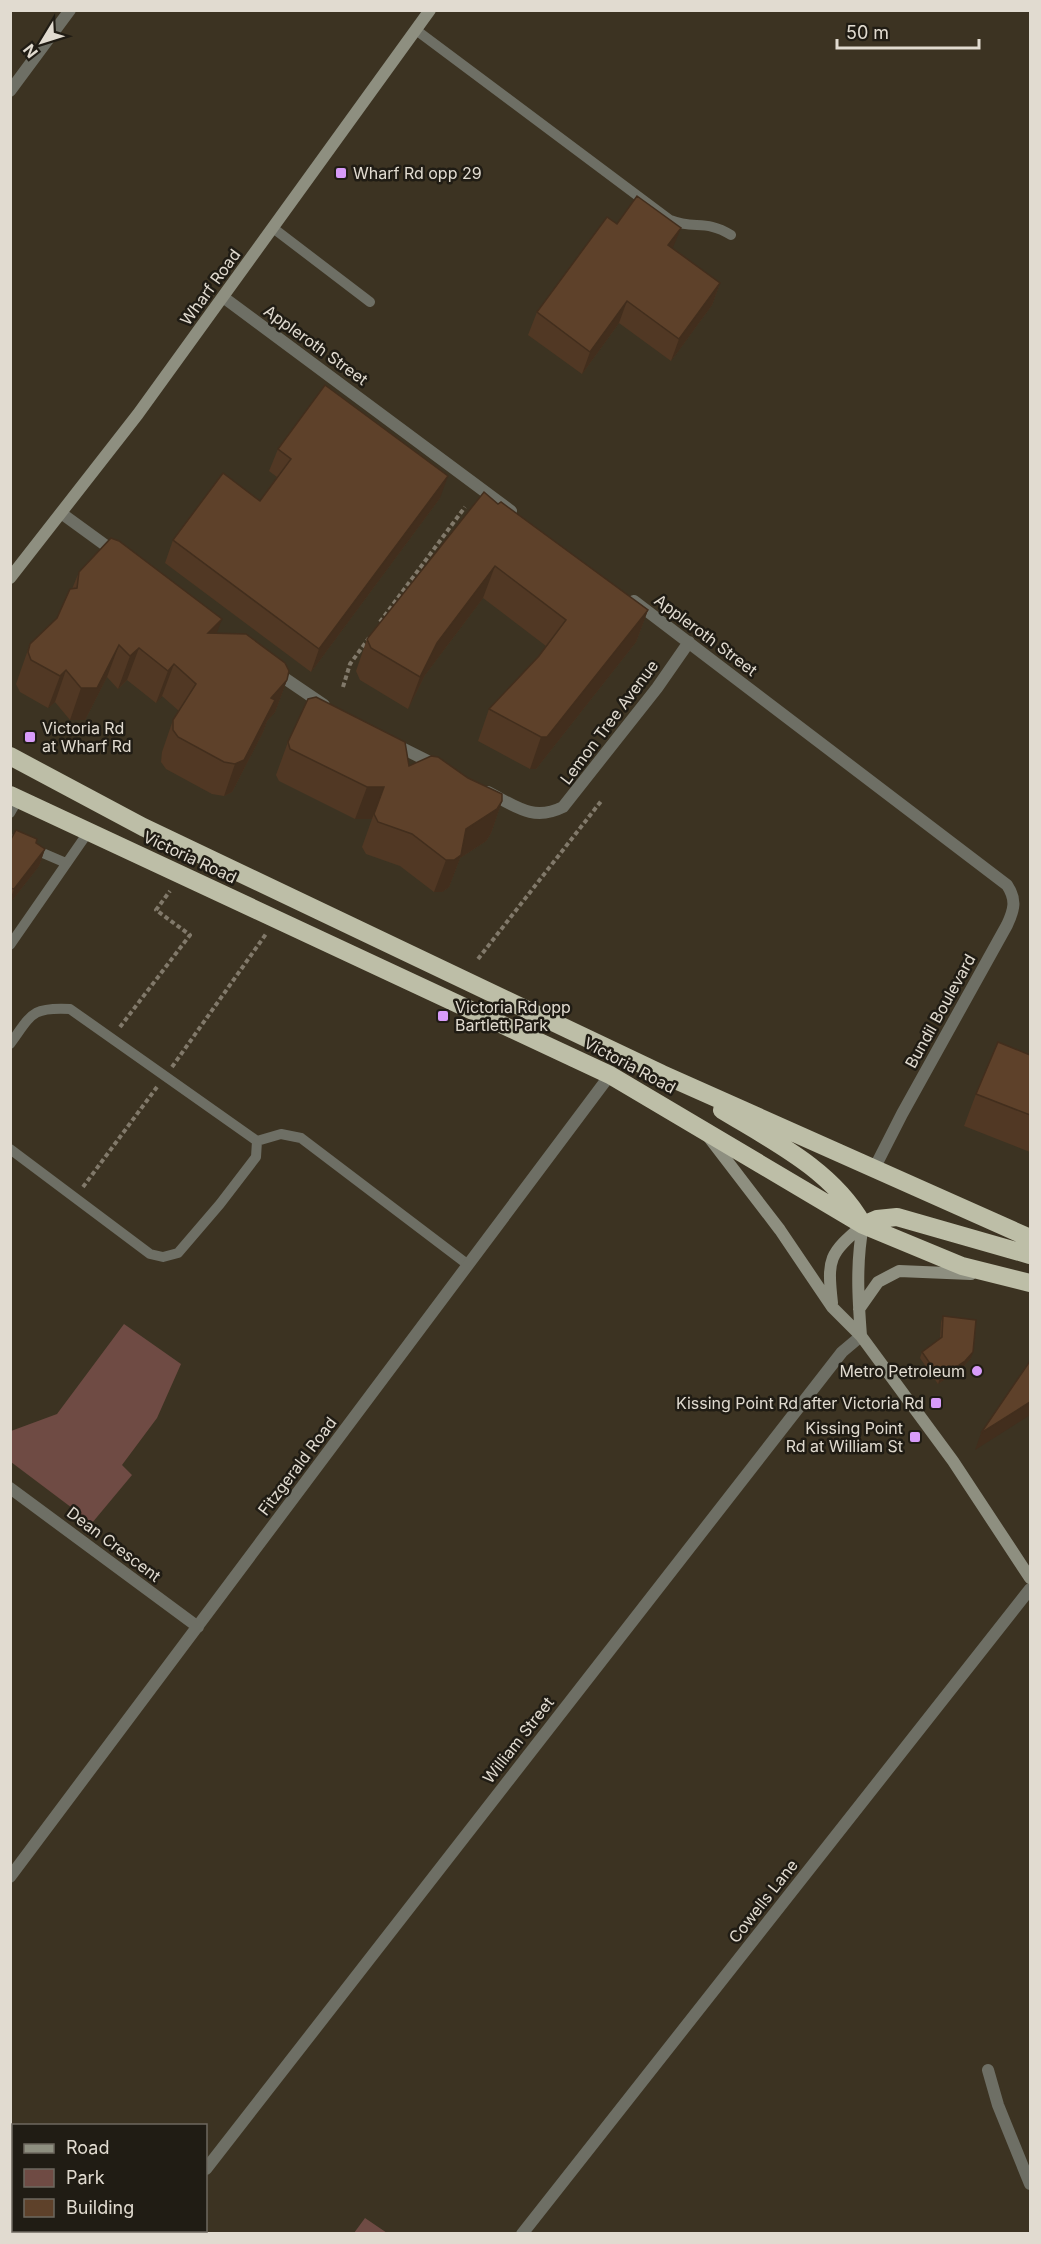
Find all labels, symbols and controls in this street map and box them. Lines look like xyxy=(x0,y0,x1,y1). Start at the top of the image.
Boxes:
north arrow xyxy=(12,12,72,72)
scale bar xyxy=(837,12,980,50)
text: 50 m xyxy=(846,22,889,43)
text: N xyxy=(19,40,42,62)
place label: Wharf Rd opp 29 xyxy=(353,163,482,183)
marker: Wharf Rd opp 29 xyxy=(334,166,348,180)
street label: Wharf Road xyxy=(176,245,244,329)
street label: Appleroth Street xyxy=(260,301,372,389)
street label: Appleroth Street xyxy=(651,590,761,680)
street label: Lemon Tree Avenue xyxy=(556,656,662,788)
place label: Victoria Rd at Wharf Rd xyxy=(42,718,131,756)
marker: Victoria Rd at Wharf Rd xyxy=(23,730,37,744)
street label: Victoria Road xyxy=(140,827,240,887)
street label: Bundil Boulevard xyxy=(900,950,980,1072)
place label: Victoria Rd opp Bartlett Park xyxy=(455,997,571,1035)
marker: Victoria Rd opp Bartlett Park xyxy=(436,1009,450,1023)
street label: Victoria Road xyxy=(581,1032,679,1098)
place label: Metro Petroleum xyxy=(839,1361,965,1381)
marker: Metro Petroleum xyxy=(970,1364,984,1378)
place label: Kissing Point Rd after Victoria Rd xyxy=(676,1393,924,1413)
marker: Kissing Point Rd after Victoria Rd xyxy=(929,1396,943,1410)
street label: Fitzgerald Road xyxy=(253,1413,341,1519)
place label: Kissing Point Rd at William St xyxy=(786,1418,903,1456)
marker: Kissing Point Rd at William St xyxy=(908,1430,922,1444)
street label: Dean Crescent xyxy=(63,1502,165,1586)
street label: William Street xyxy=(478,1693,558,1787)
street label: Cowells Lane xyxy=(724,1855,802,1947)
legend xyxy=(12,2124,207,2232)
text: Road xyxy=(66,2137,109,2158)
text: Park xyxy=(66,2167,105,2188)
text: Building xyxy=(66,2197,134,2218)

